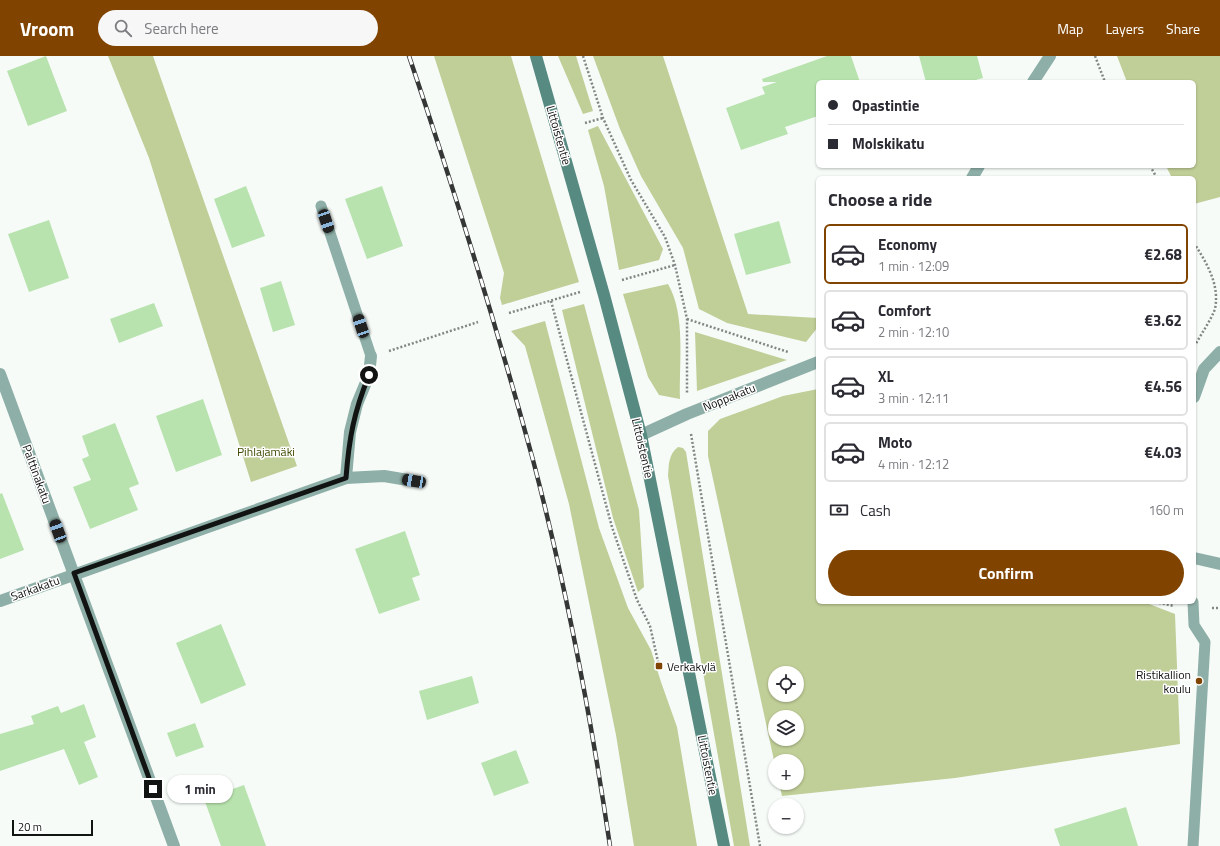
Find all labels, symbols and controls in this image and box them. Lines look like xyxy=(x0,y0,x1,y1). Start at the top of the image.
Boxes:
search box xyxy=(98,10,378,46)
text: Vroom xyxy=(20,14,74,43)
icon: search xyxy=(112,17,134,39)
text: Search here xyxy=(144,17,219,40)
text: Map xyxy=(1057,18,1083,39)
text: Layers xyxy=(1105,18,1144,39)
text: Share xyxy=(1166,18,1200,39)
text: Opastintie xyxy=(852,94,919,117)
street label: Littoistentie xyxy=(541,103,577,167)
text: Molskikatu xyxy=(852,132,925,155)
text: Choose a ride xyxy=(828,186,932,213)
car xyxy=(317,208,335,234)
text: Economy xyxy=(878,233,937,256)
icon: car xyxy=(830,236,866,272)
text: €2.68 xyxy=(1145,243,1182,266)
text: 1 min · 12:09 xyxy=(878,256,949,276)
text: Comfort xyxy=(878,299,931,322)
icon: car xyxy=(830,302,866,338)
text: €3.62 xyxy=(1145,309,1182,332)
car xyxy=(352,313,370,339)
text: 2 min · 12:10 xyxy=(878,322,949,342)
text: XL xyxy=(878,365,894,388)
route start xyxy=(360,366,378,384)
icon: car xyxy=(830,368,866,404)
text: €4.56 xyxy=(1145,375,1182,398)
street label: Noppakatu xyxy=(700,378,758,416)
text: 3 min · 12:11 xyxy=(878,388,949,408)
street label: Littoistentie xyxy=(627,416,659,480)
text: Moto xyxy=(878,431,912,454)
icon: car xyxy=(830,434,866,470)
text: €4.03 xyxy=(1145,441,1182,464)
street label: Palttinakatu xyxy=(18,442,56,506)
park label: Pihlajamäki xyxy=(237,442,295,461)
text: 4 min · 12:12 xyxy=(878,454,949,474)
car xyxy=(401,473,427,489)
icon: cash xyxy=(828,499,850,521)
text: Cash xyxy=(860,499,891,522)
text: 160 m xyxy=(1148,500,1184,520)
car xyxy=(48,518,68,544)
button: Confirm xyxy=(828,550,1184,596)
street label: Sarkakatu xyxy=(8,570,62,606)
place label: Verkakylä xyxy=(667,657,716,676)
marker: Verkakylä xyxy=(654,661,664,671)
place label: Ristikallion koulu xyxy=(1136,665,1191,698)
map controls xyxy=(768,666,804,834)
button: locate xyxy=(768,666,804,702)
marker: Ristikallion koulu xyxy=(1194,676,1204,686)
button: layers xyxy=(768,710,804,746)
street label: Littoistentie xyxy=(693,733,723,797)
button: + xyxy=(768,754,804,790)
callout: 1 min xyxy=(167,775,233,803)
text: 1 min xyxy=(184,779,216,799)
route end xyxy=(144,780,162,798)
button: − xyxy=(768,798,804,834)
scale bar xyxy=(12,818,93,837)
text: 20 m xyxy=(18,819,42,835)

